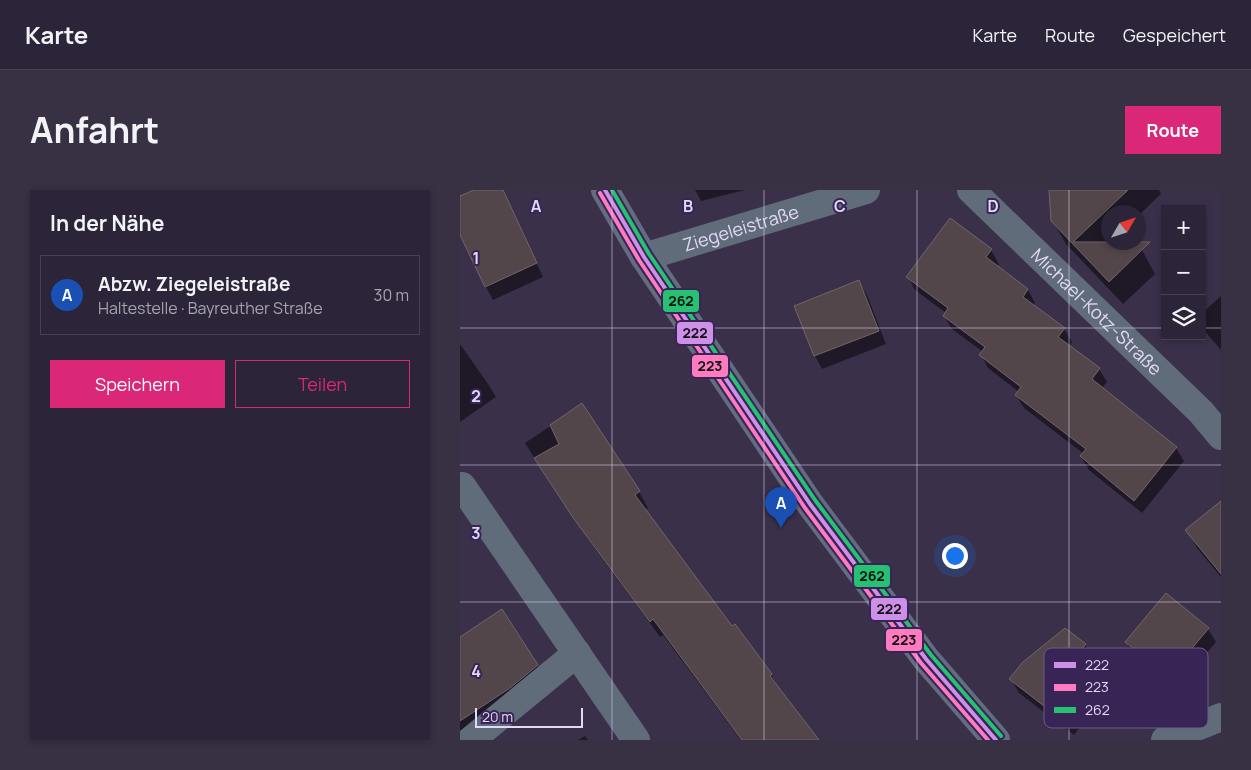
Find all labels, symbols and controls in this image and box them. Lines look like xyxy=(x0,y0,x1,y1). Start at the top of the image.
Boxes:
text: Karte xyxy=(25,18,88,51)
text: Karte xyxy=(972,23,1017,47)
text: Route xyxy=(1045,23,1095,47)
text: Gespeichert xyxy=(1123,23,1226,47)
text: Anfahrt xyxy=(30,106,159,154)
button: Route xyxy=(1125,106,1221,154)
text: A xyxy=(531,195,542,217)
text: B xyxy=(683,195,693,217)
text: C xyxy=(834,195,846,217)
text: D xyxy=(987,195,999,217)
street label: Ziegeleistraße xyxy=(680,199,802,257)
north arrow xyxy=(1101,205,1146,250)
map controls xyxy=(1161,205,1206,340)
button: + xyxy=(1161,205,1206,250)
text: In der Nähe xyxy=(50,209,164,237)
street label: Michael-Kotz-Straße xyxy=(1026,243,1167,380)
text: 1 xyxy=(472,247,480,269)
button: − xyxy=(1161,250,1206,295)
text: Abzw. Ziegeleistraße xyxy=(98,271,290,297)
text: A xyxy=(62,284,72,306)
text: 30 m xyxy=(374,284,409,306)
line badge: 262 xyxy=(662,289,700,313)
text: 262 xyxy=(668,291,694,310)
button: layers xyxy=(1161,295,1206,340)
text: Haltestelle · Bayreuther Straße xyxy=(98,297,323,319)
line badge: 222 xyxy=(676,321,714,345)
text: 222 xyxy=(682,323,708,342)
line badge: 223 xyxy=(691,354,729,378)
text: 223 xyxy=(698,356,722,375)
button: Speichern xyxy=(50,360,225,408)
button: Teilen xyxy=(235,360,410,408)
text: 2 xyxy=(471,385,481,407)
pin: A xyxy=(765,487,797,528)
text: 3 xyxy=(471,522,481,544)
your location xyxy=(942,543,968,569)
line badge: 262 xyxy=(853,564,891,588)
text: 262 xyxy=(859,566,885,585)
line badge: 222 xyxy=(870,597,908,621)
text: 222 xyxy=(876,599,902,618)
line badge: 223 xyxy=(885,628,923,652)
text: 223 xyxy=(892,630,916,649)
legend xyxy=(1044,648,1208,728)
text: 222 xyxy=(1085,655,1109,674)
text: 4 xyxy=(471,660,481,682)
text: 223 xyxy=(1085,677,1109,696)
text: 262 xyxy=(1085,700,1110,719)
scale bar xyxy=(475,705,582,728)
text: 20 m xyxy=(482,707,513,726)

